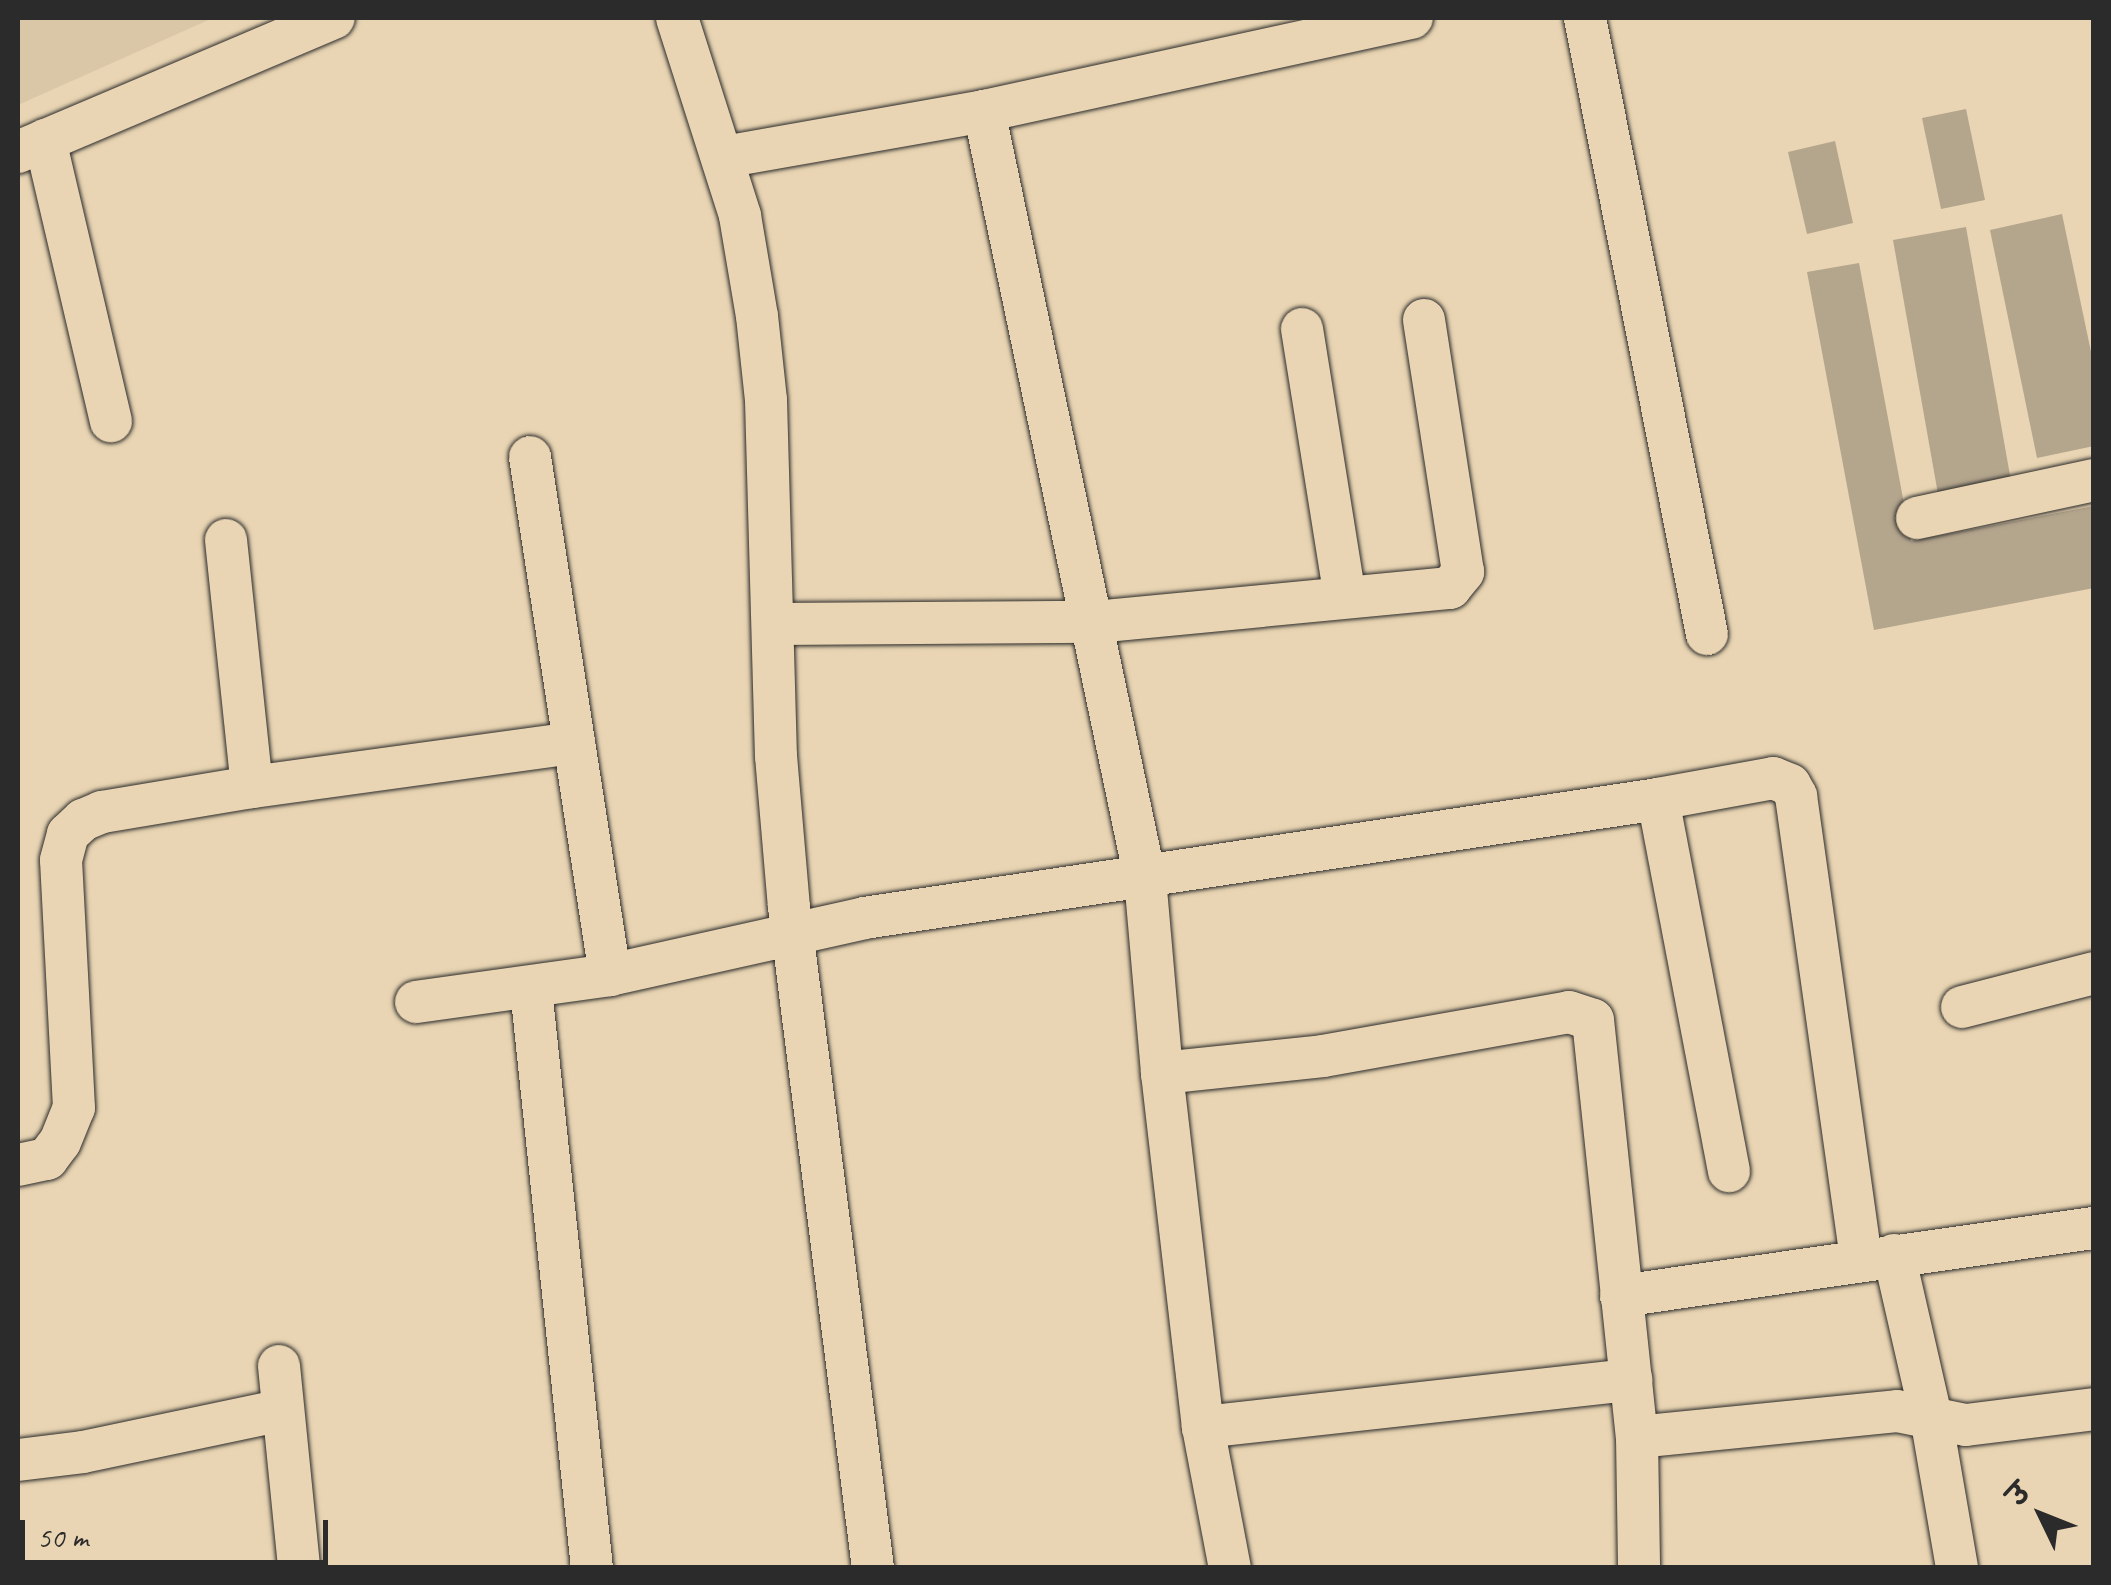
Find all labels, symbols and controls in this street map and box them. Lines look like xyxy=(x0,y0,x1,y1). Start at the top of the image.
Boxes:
north arrow xyxy=(1991,1465,2091,1565)
text: उ xyxy=(2000,1475,2038,1513)
scale bar xyxy=(25,1500,332,1562)
text: 50 m xyxy=(37,1518,88,1556)

